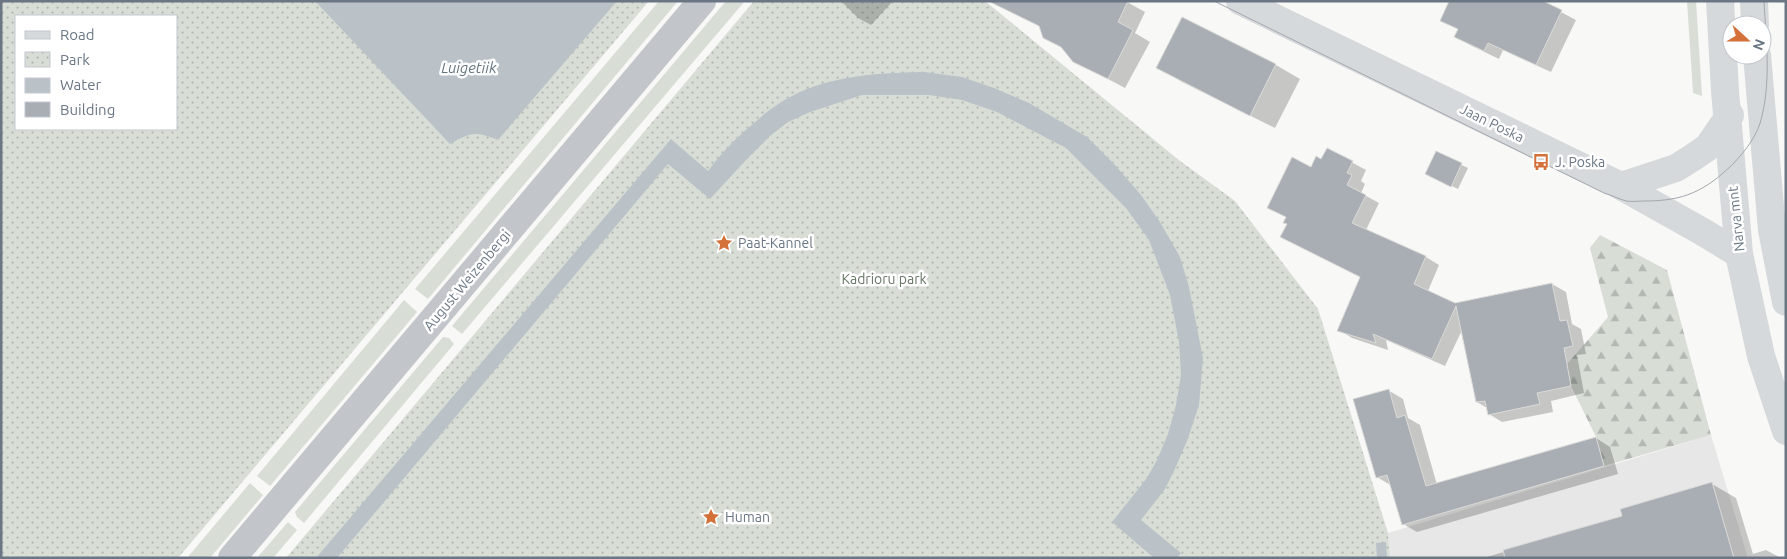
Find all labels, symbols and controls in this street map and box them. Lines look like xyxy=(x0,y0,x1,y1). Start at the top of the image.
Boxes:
legend xyxy=(15,15,178,130)
north arrow xyxy=(1722,15,1772,65)
text: Road xyxy=(60,26,95,43)
text: N xyxy=(1750,37,1768,52)
text: Park xyxy=(60,51,90,68)
water label: Luigetiik xyxy=(441,59,497,76)
text: Water xyxy=(60,76,101,93)
text: Building xyxy=(60,101,115,118)
street label: Jaan Poska xyxy=(1457,101,1527,145)
bus stop icon: J. Poska xyxy=(1531,152,1551,172)
place label: J. Poska xyxy=(1555,154,1605,170)
street label: Narva mnt xyxy=(1725,185,1747,252)
street label: August Weizenbergi xyxy=(420,226,514,334)
place icon: Paat-Kannel xyxy=(714,233,734,253)
place label: Paat-Kannel xyxy=(738,235,813,251)
park label: Kadrioru park xyxy=(841,271,927,287)
place icon: Human xyxy=(701,507,721,527)
place label: Human xyxy=(725,509,770,525)

